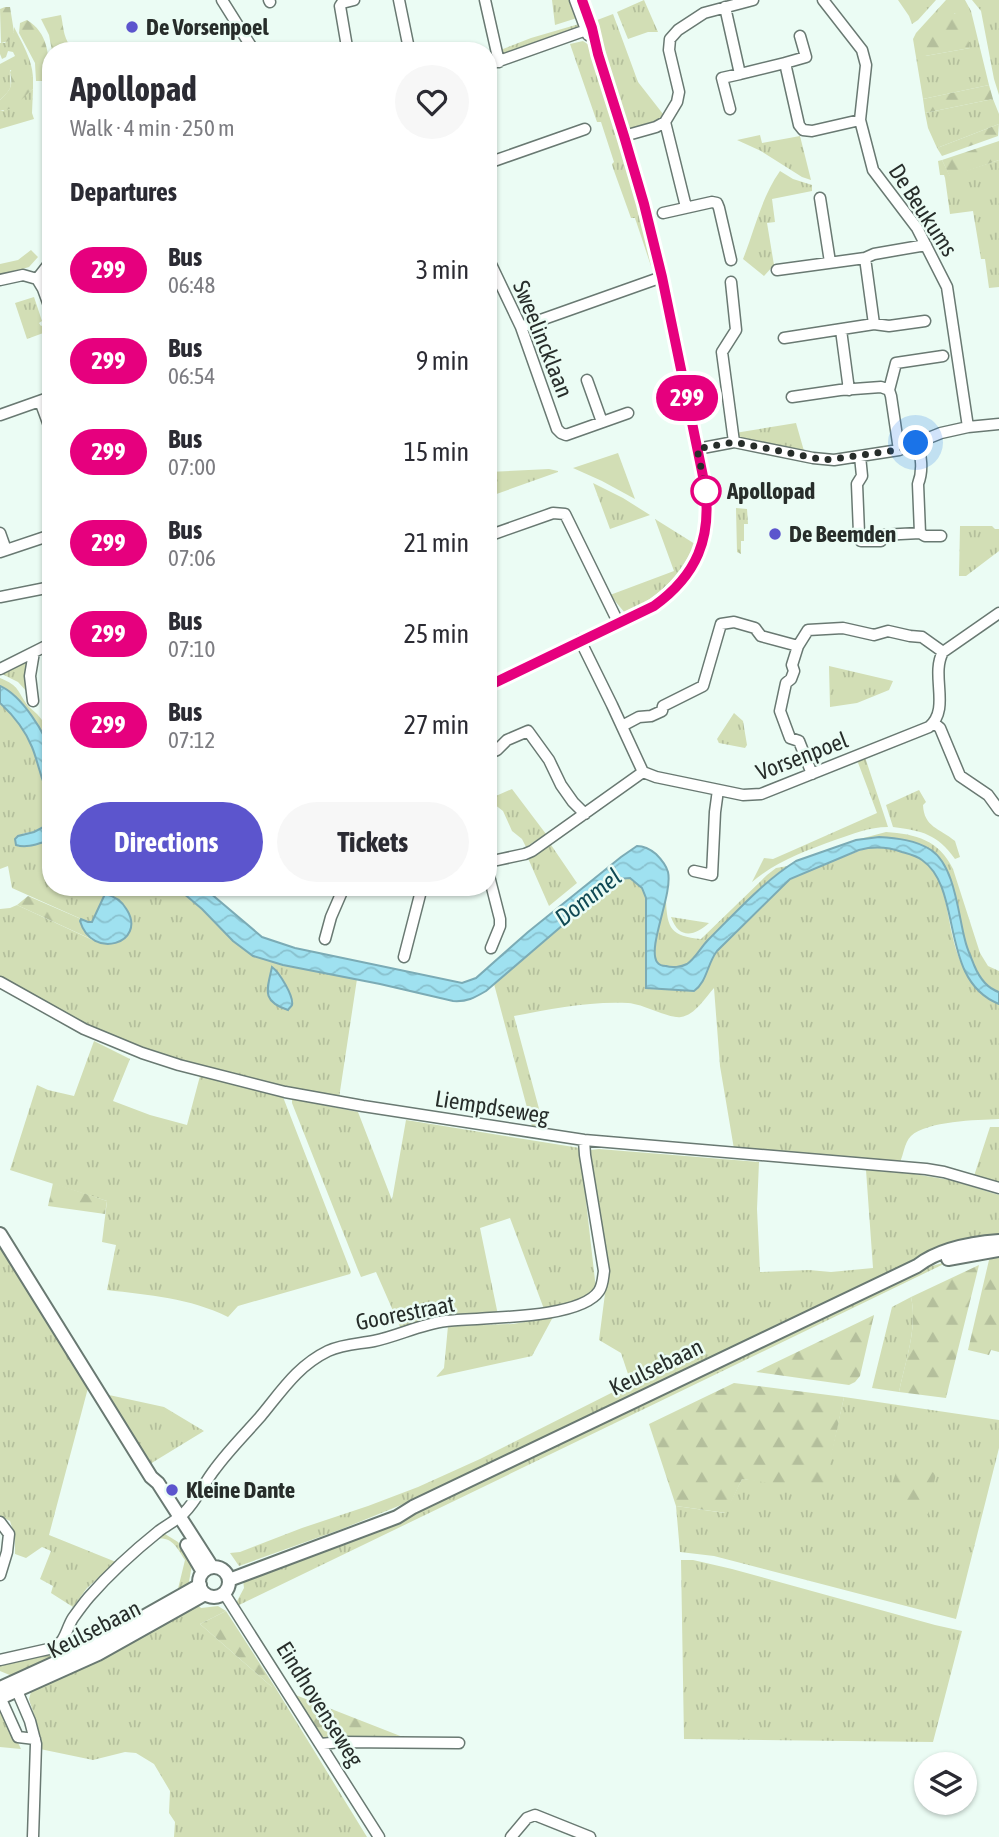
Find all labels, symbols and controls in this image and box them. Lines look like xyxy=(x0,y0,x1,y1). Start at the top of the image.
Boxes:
place label: De Vorsenpoel xyxy=(146,14,270,40)
marker: De Vorsenpoel xyxy=(124,19,140,35)
button: heart xyxy=(395,65,469,139)
text: Apollopad xyxy=(70,70,197,108)
text: Walk · 4 min · 250 m xyxy=(70,115,234,141)
street label: De Beukums xyxy=(884,159,962,261)
text: Departures xyxy=(70,177,177,207)
text: Bus xyxy=(168,242,202,272)
text: 3 min xyxy=(416,255,469,285)
text: 299 xyxy=(92,256,125,283)
text: 06:48 xyxy=(168,272,215,298)
street label: Sweelincklaan xyxy=(508,277,578,401)
text: Bus xyxy=(168,333,202,363)
text: 9 min xyxy=(416,346,469,376)
text: 299 xyxy=(92,347,125,374)
text: 06:54 xyxy=(168,363,215,389)
line badge: 299 xyxy=(647,375,727,421)
text: 299 xyxy=(670,384,704,411)
text: Bus xyxy=(168,424,202,454)
your location xyxy=(898,425,933,460)
text: 15 min xyxy=(404,437,469,467)
text: 299 xyxy=(92,438,125,465)
text: 07:00 xyxy=(168,454,216,480)
marker: Apollopad xyxy=(691,476,721,506)
place label: Apollopad xyxy=(726,478,815,504)
text: Bus xyxy=(168,515,202,545)
place label: De Beemden xyxy=(789,521,896,547)
marker: De Beemden xyxy=(767,526,783,542)
text: 21 min xyxy=(404,528,469,558)
text: 299 xyxy=(92,529,125,556)
text: 07:06 xyxy=(168,545,216,571)
text: Bus xyxy=(168,606,202,636)
text: 25 min xyxy=(404,619,469,649)
text: 299 xyxy=(92,620,125,647)
text: 07:10 xyxy=(168,636,215,662)
text: Bus xyxy=(168,697,202,727)
text: 27 min xyxy=(404,710,469,740)
text: 299 xyxy=(92,711,125,738)
text: 07:12 xyxy=(168,727,215,753)
street label: Vorsenpoel xyxy=(752,727,852,785)
button: Directions xyxy=(70,802,263,882)
button: Tickets xyxy=(277,802,469,882)
water label: Dommel xyxy=(550,863,626,931)
street label: Liempdseweg xyxy=(433,1085,551,1129)
street label: Goorestraat xyxy=(353,1291,457,1335)
street label: Keulsebaan xyxy=(605,1333,707,1401)
place label: Kleine Dante xyxy=(186,1477,295,1503)
marker: Kleine Dante xyxy=(164,1482,180,1498)
street label: Keulsebaan xyxy=(43,1595,145,1663)
street label: Eindhovenseweg xyxy=(271,1637,369,1771)
map controls xyxy=(914,1752,977,1815)
button: layers xyxy=(914,1752,977,1815)

